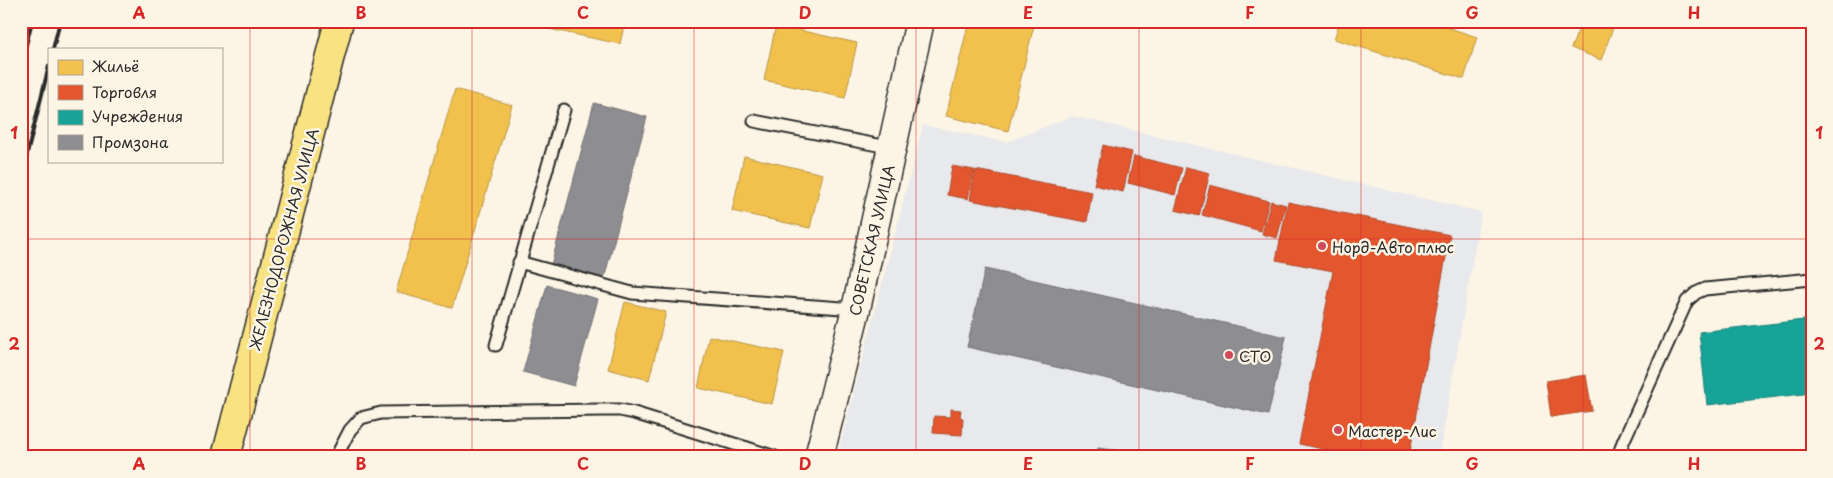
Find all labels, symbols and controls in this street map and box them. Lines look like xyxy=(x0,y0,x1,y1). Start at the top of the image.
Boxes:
text: A xyxy=(133,0,146,24)
text: B xyxy=(356,0,367,24)
text: C xyxy=(577,0,589,24)
text: D xyxy=(799,0,811,24)
text: E xyxy=(1023,0,1033,24)
text: F xyxy=(1245,0,1255,24)
text: G xyxy=(1465,0,1479,24)
text: H xyxy=(1688,0,1700,24)
legend xyxy=(48,48,222,162)
text: Жильё xyxy=(91,54,139,77)
text: Торговля xyxy=(92,80,157,103)
text: Учреждения xyxy=(92,104,183,127)
text: 1 xyxy=(10,120,18,144)
text: 1 xyxy=(1815,120,1823,144)
street label: ЖЕЛЕЗНОДОРОЖНАЯ УЛИЦА xyxy=(242,125,324,353)
text: Промзона xyxy=(92,130,169,153)
street label: СОВЕТСКАЯ УЛИЦА xyxy=(842,162,900,318)
place label: Норд-Авто плюс xyxy=(1332,235,1454,258)
marker: Норд-Авто плюс xyxy=(1316,240,1328,252)
text: 2 xyxy=(8,331,20,355)
text: 2 xyxy=(1813,331,1825,355)
place label: СТО xyxy=(1239,344,1271,367)
marker: СТО xyxy=(1223,349,1235,361)
place label: Мастер-Лис xyxy=(1348,419,1437,442)
marker: Мастер-Лис xyxy=(1332,424,1344,436)
text: A xyxy=(133,451,146,475)
text: B xyxy=(356,451,367,475)
text: C xyxy=(577,451,589,475)
text: D xyxy=(799,451,811,475)
text: E xyxy=(1023,451,1033,475)
text: F xyxy=(1245,451,1255,475)
text: G xyxy=(1465,451,1479,475)
text: H xyxy=(1688,451,1700,475)

